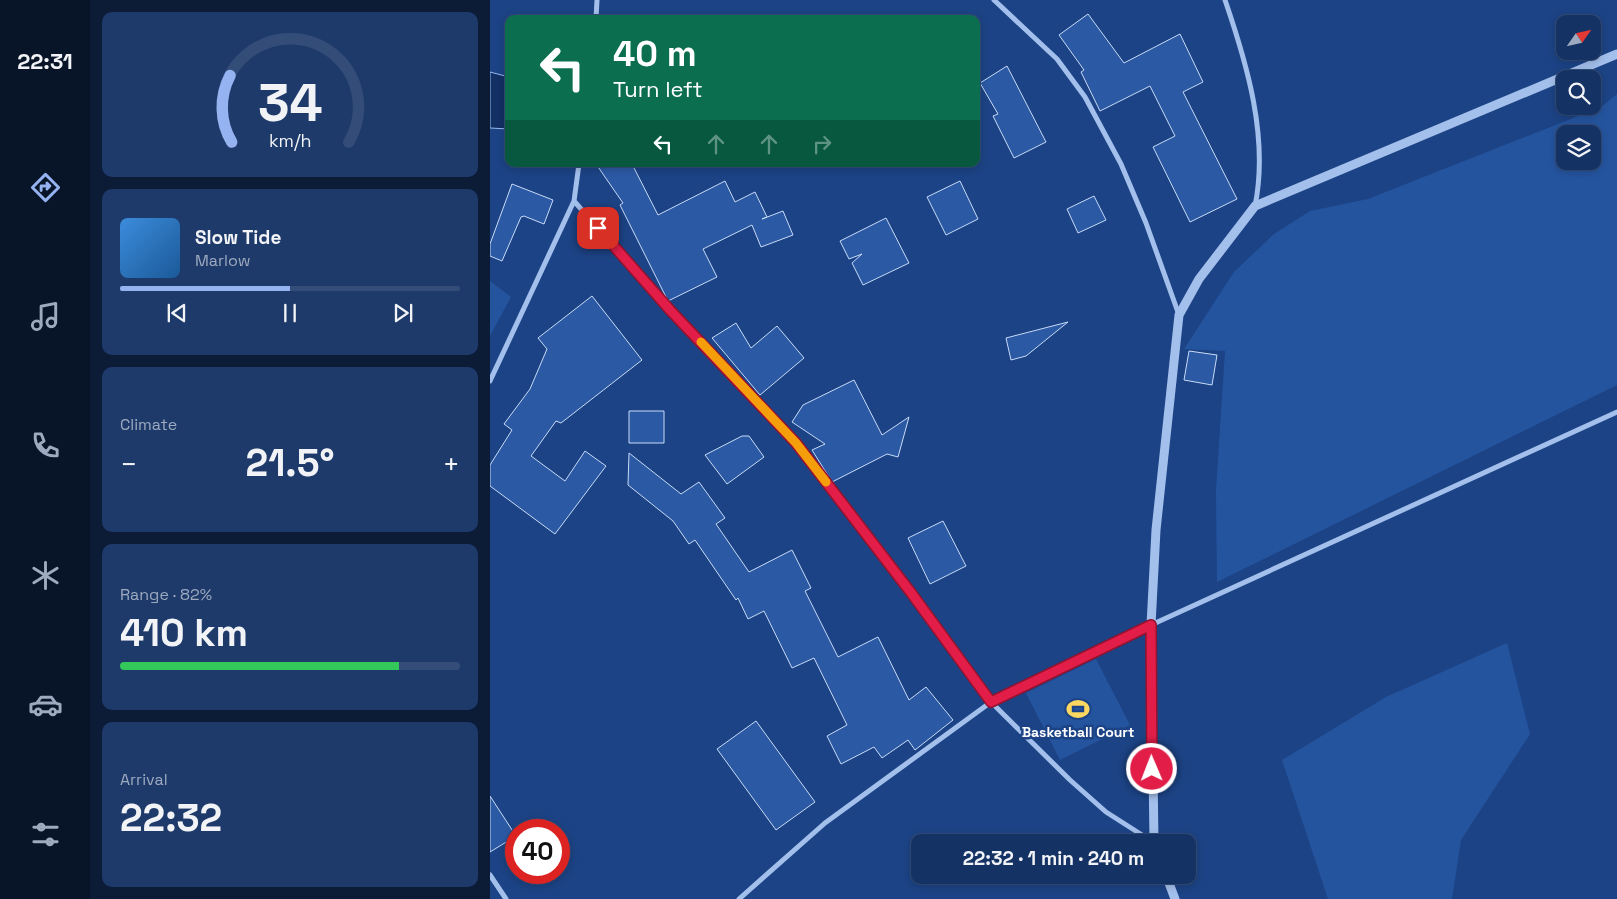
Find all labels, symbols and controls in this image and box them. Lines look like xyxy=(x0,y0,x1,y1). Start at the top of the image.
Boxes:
north arrow xyxy=(1556,15,1601,60)
map controls xyxy=(1556,15,1601,170)
text: 40 m xyxy=(613,32,697,76)
icon: left xyxy=(530,35,595,100)
text: 22:31 xyxy=(17,47,73,75)
text: 34 xyxy=(258,70,322,136)
button: search xyxy=(1556,70,1601,115)
text: Turn left xyxy=(613,75,703,103)
button: layers xyxy=(1556,125,1601,170)
text: km/h xyxy=(269,129,311,152)
icon: left xyxy=(649,130,677,158)
icon: ahead xyxy=(702,130,730,158)
icon: ahead xyxy=(755,130,783,158)
icon: right xyxy=(808,130,836,158)
icon: directions xyxy=(28,170,63,205)
pin xyxy=(577,207,619,249)
icon: arrive xyxy=(584,214,612,242)
text: Slow Tide xyxy=(195,225,281,250)
text: Marlow xyxy=(195,250,251,271)
icon: music xyxy=(28,299,63,334)
icon: previous xyxy=(163,299,191,327)
icon: pause xyxy=(276,299,304,327)
icon: next xyxy=(389,299,417,327)
text: Climate xyxy=(120,414,177,435)
icon: phone xyxy=(28,428,63,463)
text: 21.5° xyxy=(246,439,334,487)
text: − xyxy=(120,446,137,482)
text: + xyxy=(443,446,460,482)
icon: climate xyxy=(28,558,63,593)
text: Range · 82% xyxy=(120,584,212,605)
text: 410 km xyxy=(120,609,248,657)
icon: car xyxy=(28,687,63,722)
sports icon: Basketball Court xyxy=(1065,696,1091,722)
place label: Basketball Court xyxy=(1022,723,1134,741)
position arrow xyxy=(1125,742,1177,794)
text: Arrival xyxy=(120,769,168,790)
text: 22:32 xyxy=(120,794,222,842)
icon: filters xyxy=(28,817,63,852)
speed limit sign: 40 xyxy=(505,819,570,884)
text: 22:32 · 1 min · 240 m xyxy=(963,846,1144,871)

